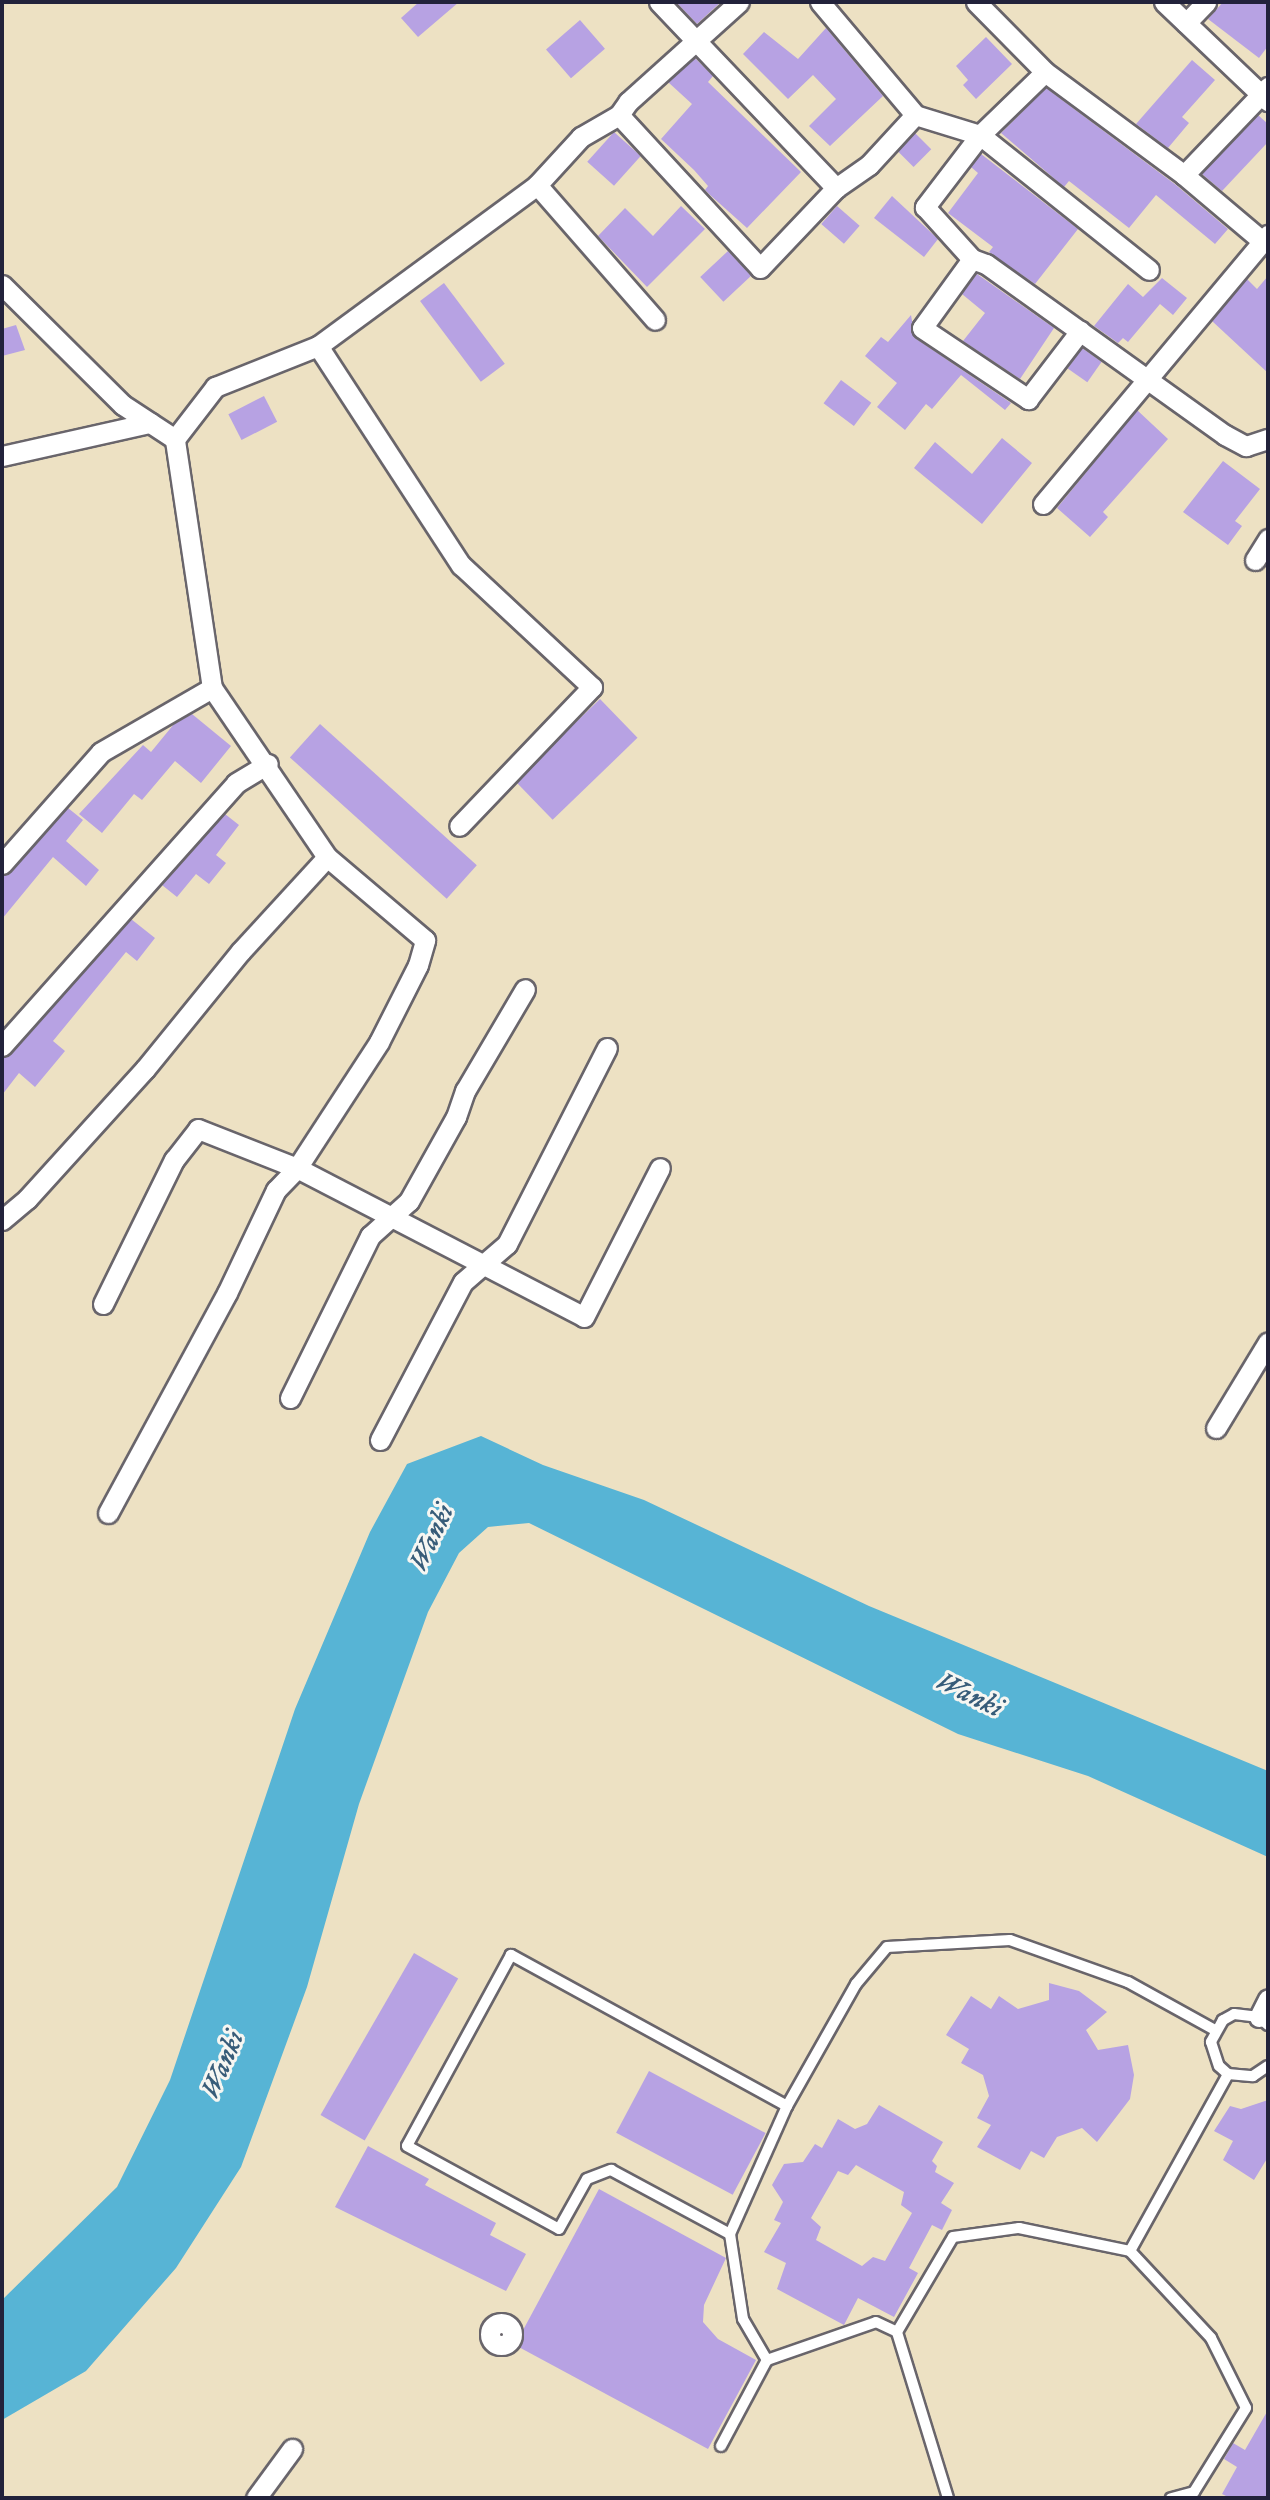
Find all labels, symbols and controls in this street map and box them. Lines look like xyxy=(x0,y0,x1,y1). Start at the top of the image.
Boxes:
water label: Wanki xyxy=(402,1499,462,1577)
water label: Wanki xyxy=(930,1665,1008,1725)
water label: Wanki xyxy=(194,2026,252,2104)

